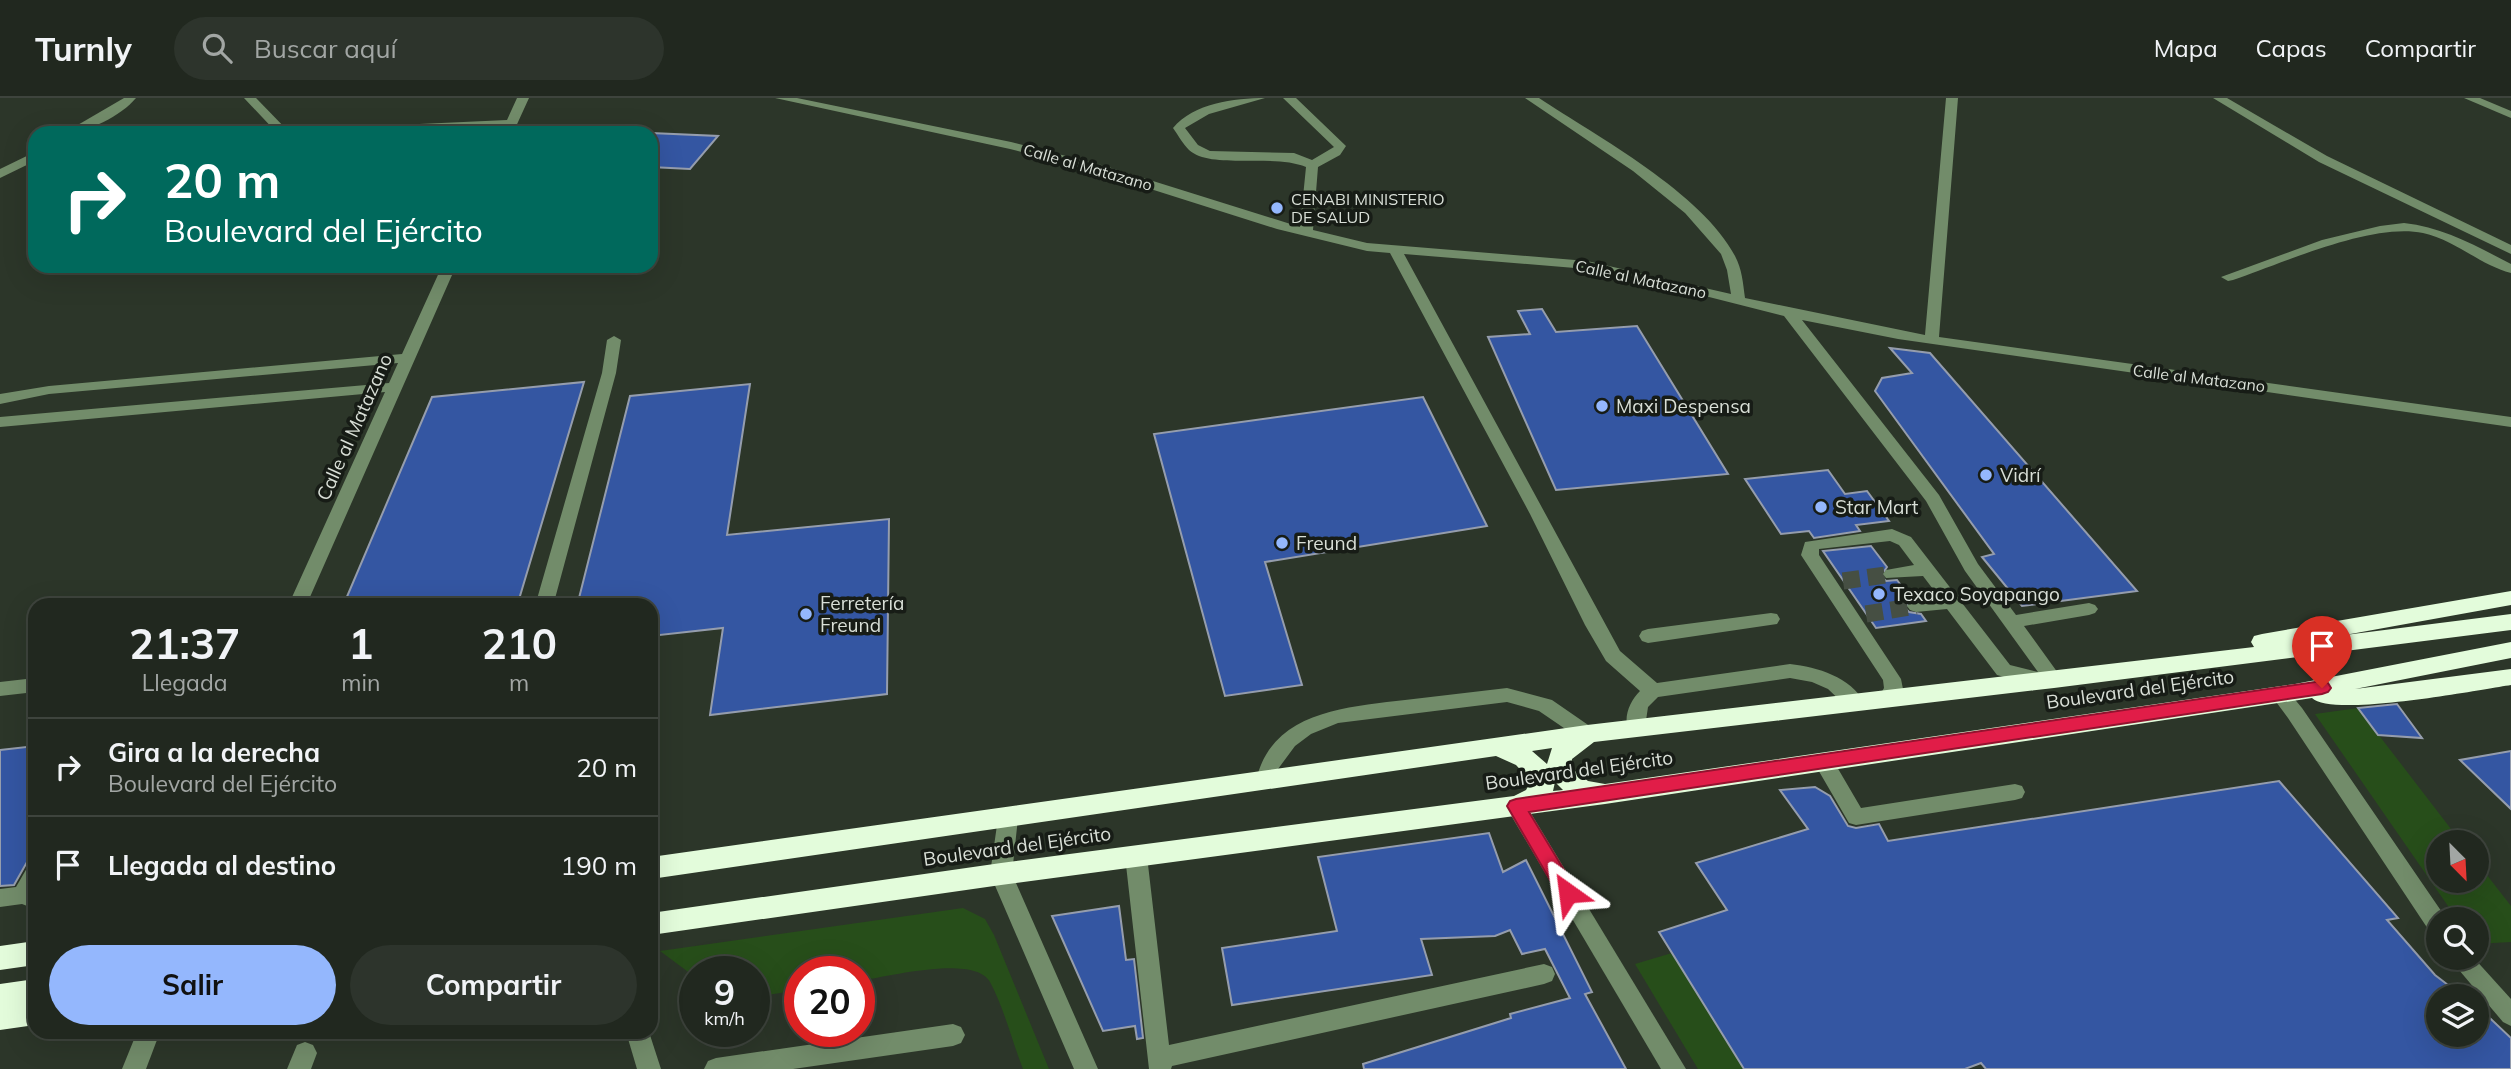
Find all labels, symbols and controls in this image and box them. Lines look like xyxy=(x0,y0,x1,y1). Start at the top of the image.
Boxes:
search box xyxy=(174,17,664,80)
text: Turnly xyxy=(35,28,132,69)
icon: search xyxy=(198,29,236,67)
text: Buscar aquí xyxy=(254,32,397,65)
text: Mapa xyxy=(2154,33,2218,63)
text: Capas xyxy=(2256,33,2327,63)
text: Compartir xyxy=(2365,33,2476,63)
street label: Calle al Matazano xyxy=(1021,139,1155,195)
text: 20 m xyxy=(164,149,280,210)
icon: right xyxy=(49,154,140,245)
place label: CENABI MINISTERIO DE SALUD xyxy=(1291,189,1445,227)
marker: CENABI MINISTERIO DE SALUD xyxy=(1269,200,1285,216)
text: Boulevard del Ejército xyxy=(164,210,483,250)
street label: Calle al Matazano xyxy=(1574,255,1708,303)
street label: Calle al Matazano xyxy=(311,350,397,504)
street label: Calle al Matazano xyxy=(2132,360,2266,396)
place label: Maxi Despensa xyxy=(1616,394,1751,418)
marker: Maxi Despensa xyxy=(1594,398,1610,414)
place label: Vidrí xyxy=(2000,463,2042,487)
marker: Vidrí xyxy=(1978,467,1994,483)
place label: Star Mart xyxy=(1835,495,1919,519)
marker: Star Mart xyxy=(1813,499,1829,515)
place label: Freund xyxy=(1296,531,1357,555)
marker: Freund xyxy=(1274,535,1290,551)
place label: Texaco Soyapango xyxy=(1893,582,2060,606)
marker: Texaco Soyapango xyxy=(1871,586,1887,602)
place label: Ferretería Freund xyxy=(820,591,904,637)
marker: Ferretería Freund xyxy=(798,606,814,622)
pin xyxy=(2292,616,2352,688)
text: 21:37 xyxy=(129,617,240,670)
text: 1 xyxy=(348,617,373,670)
text: 210 xyxy=(481,617,557,670)
icon: arrive xyxy=(2303,627,2341,665)
street label: Boulevard del Ejército xyxy=(2045,664,2235,714)
text: Llegada xyxy=(142,668,228,697)
text: min xyxy=(341,668,380,697)
text: m xyxy=(509,668,529,697)
text: Gira a la derecha xyxy=(108,736,320,769)
street label: Boulevard del Ejército xyxy=(1484,745,1674,795)
icon: right xyxy=(49,748,87,786)
text: 20 m xyxy=(576,751,637,784)
text: Boulevard del Ejército xyxy=(108,769,337,798)
street label: Boulevard del Ejército xyxy=(922,821,1112,871)
north arrow xyxy=(2426,830,2488,892)
map controls xyxy=(2426,830,2489,1047)
icon: arrive xyxy=(49,846,87,884)
text: Llegada al destino xyxy=(108,849,336,882)
text: 190 m xyxy=(561,849,637,882)
position arrow xyxy=(1531,856,1605,930)
button: search xyxy=(2426,907,2489,970)
button: Salir xyxy=(49,945,336,1025)
button: Compartir xyxy=(350,945,637,1025)
speed limit sign: 20 xyxy=(784,956,875,1047)
text: 9 xyxy=(714,970,735,1014)
button: layers xyxy=(2426,984,2489,1047)
text: km/h xyxy=(704,1007,745,1030)

